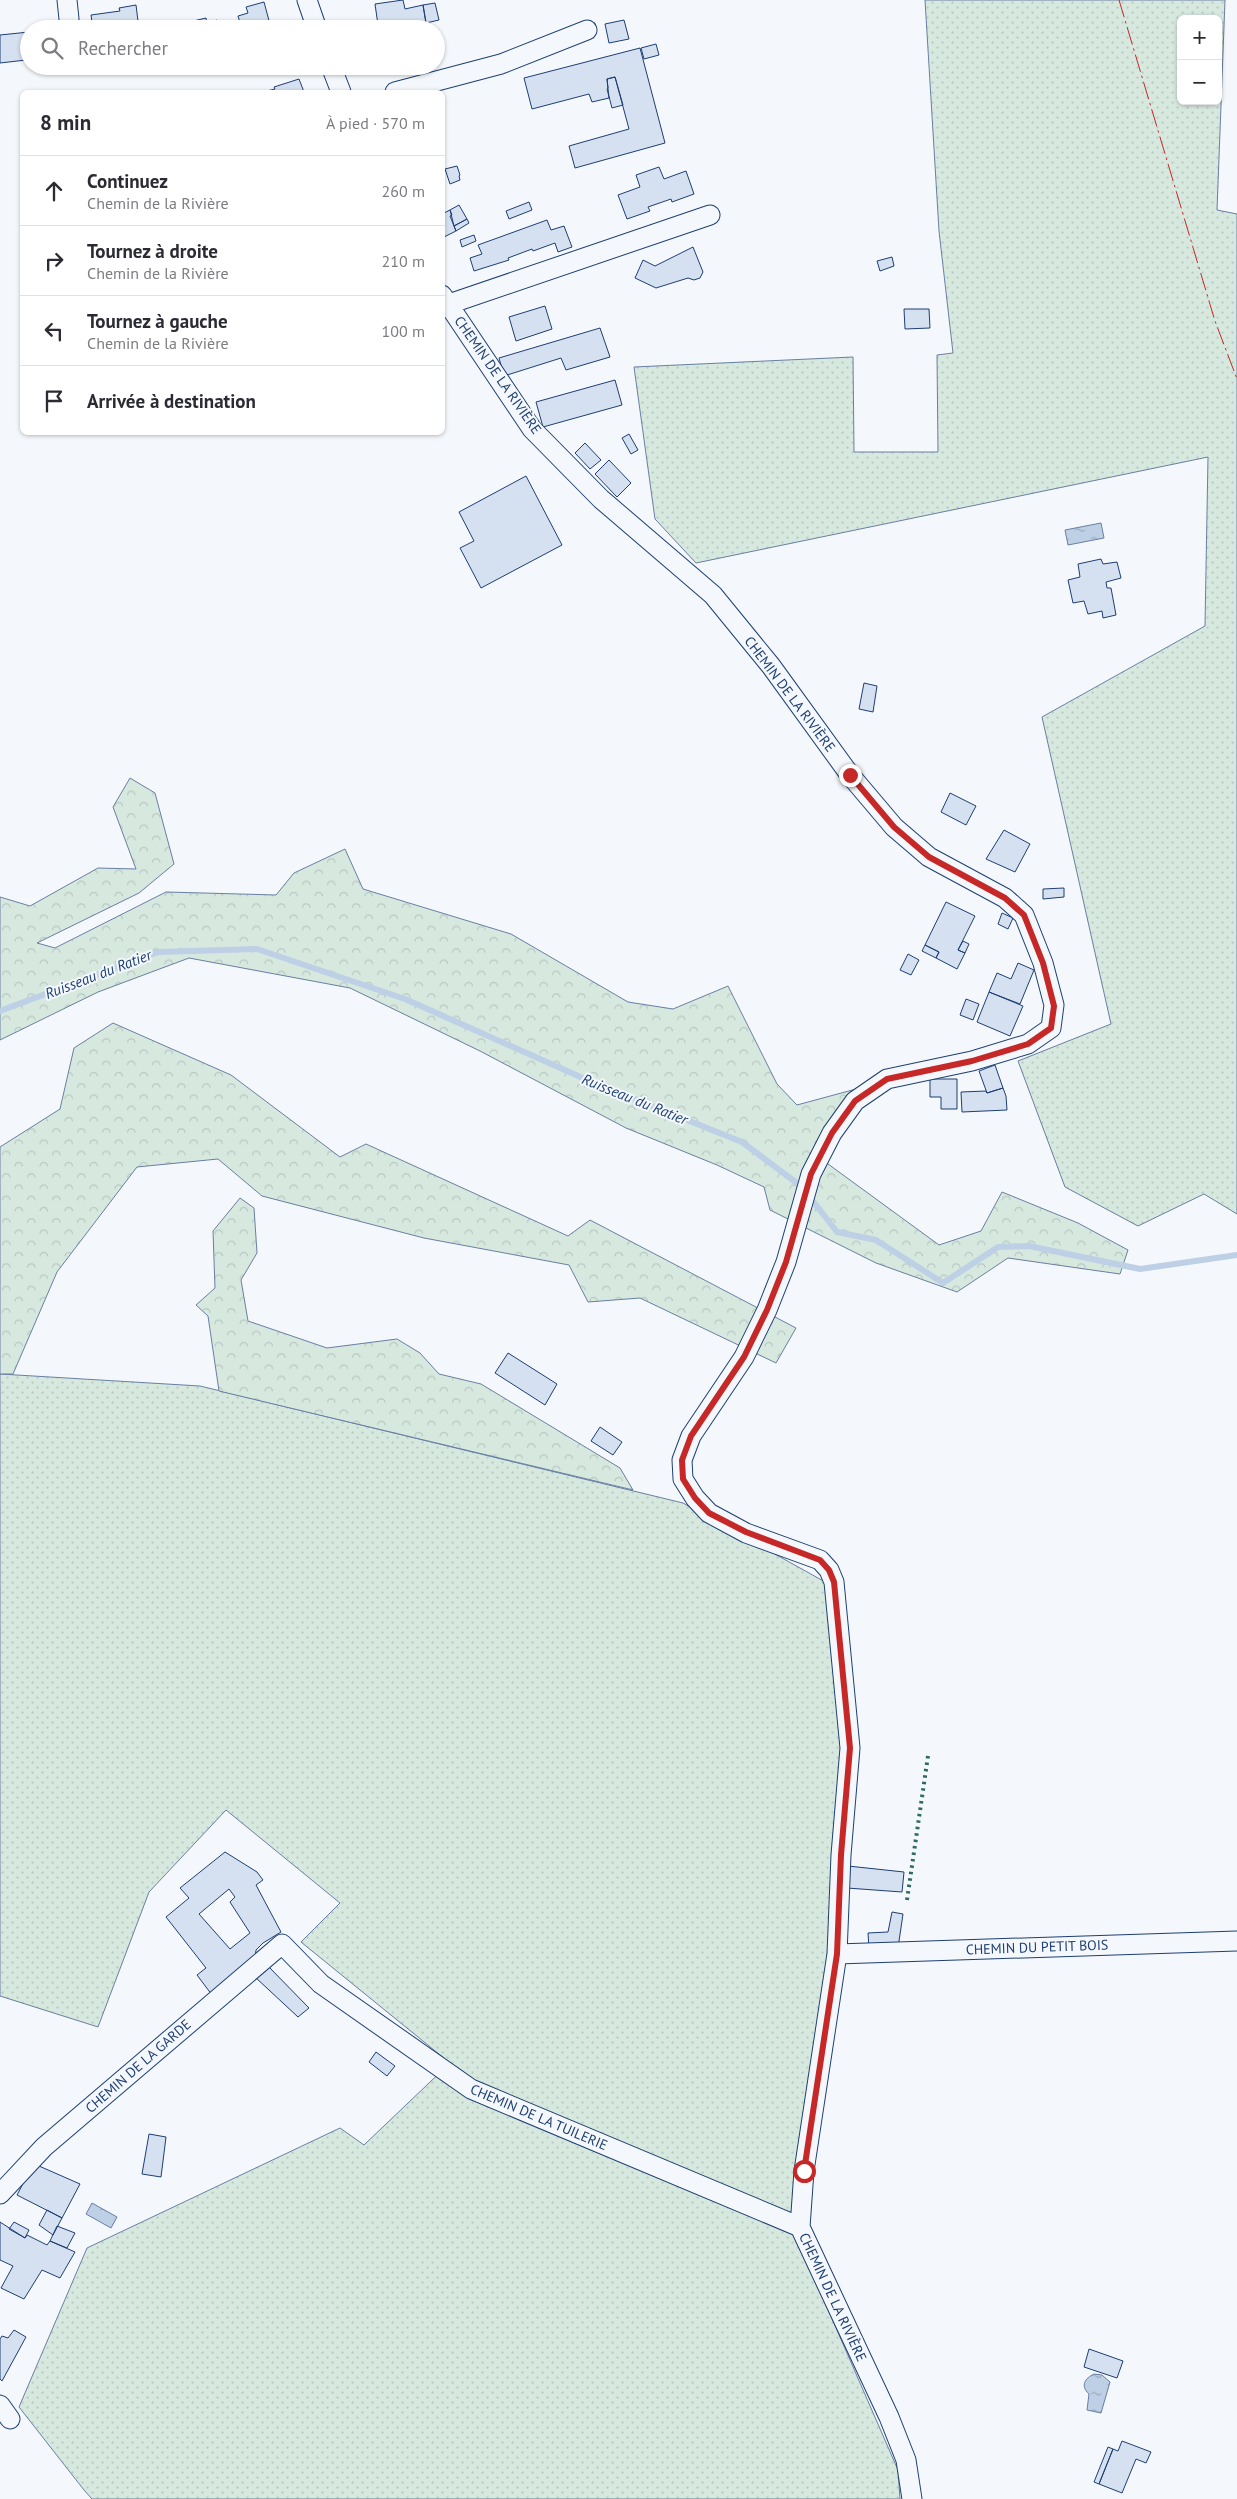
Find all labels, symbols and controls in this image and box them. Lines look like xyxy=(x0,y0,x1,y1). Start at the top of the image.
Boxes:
map controls xyxy=(1177,15,1222,105)
button: + xyxy=(1177,15,1222,60)
search box xyxy=(20,20,445,75)
icon: search xyxy=(38,34,66,62)
text: Rechercher xyxy=(78,36,168,60)
button: − xyxy=(1177,60,1222,105)
text: 8 min xyxy=(40,109,91,136)
text: À pied · 570 m xyxy=(326,113,425,133)
text: Continuez xyxy=(87,169,168,193)
icon: ahead xyxy=(40,177,68,205)
text: 260 m xyxy=(382,181,425,201)
text: Chemin de la Rivière xyxy=(87,193,229,213)
text: Tournez à droite xyxy=(87,239,218,263)
icon: right xyxy=(40,247,68,275)
text: 210 m xyxy=(382,251,425,271)
text: Chemin de la Rivière xyxy=(87,263,229,283)
text: Tournez à gauche xyxy=(87,309,228,333)
street label: CHEMIN DE LA RIVIÈRE xyxy=(450,312,546,438)
icon: left xyxy=(40,317,68,345)
text: 100 m xyxy=(382,321,425,341)
text: Chemin de la Rivière xyxy=(87,333,229,353)
icon: arrive xyxy=(40,387,68,415)
text: Arrivée à destination xyxy=(87,389,256,413)
street label: CHEMIN DE LA RIVIÈRE xyxy=(741,633,839,755)
route end xyxy=(839,764,862,787)
water label: Ruisseau du Ratier xyxy=(42,945,155,1003)
water label: Ruisseau du Ratier xyxy=(579,1069,692,1129)
street label: CHEMIN DU PETIT BOIS xyxy=(965,1936,1109,1958)
street label: CHEMIN DE LA GARDE xyxy=(82,2015,194,2117)
street label: CHEMIN DE LA TUILERIE xyxy=(468,2080,610,2154)
route start xyxy=(793,2160,816,2183)
street label: CHEMIN DE LA RIVIÈRE xyxy=(795,2230,871,2364)

